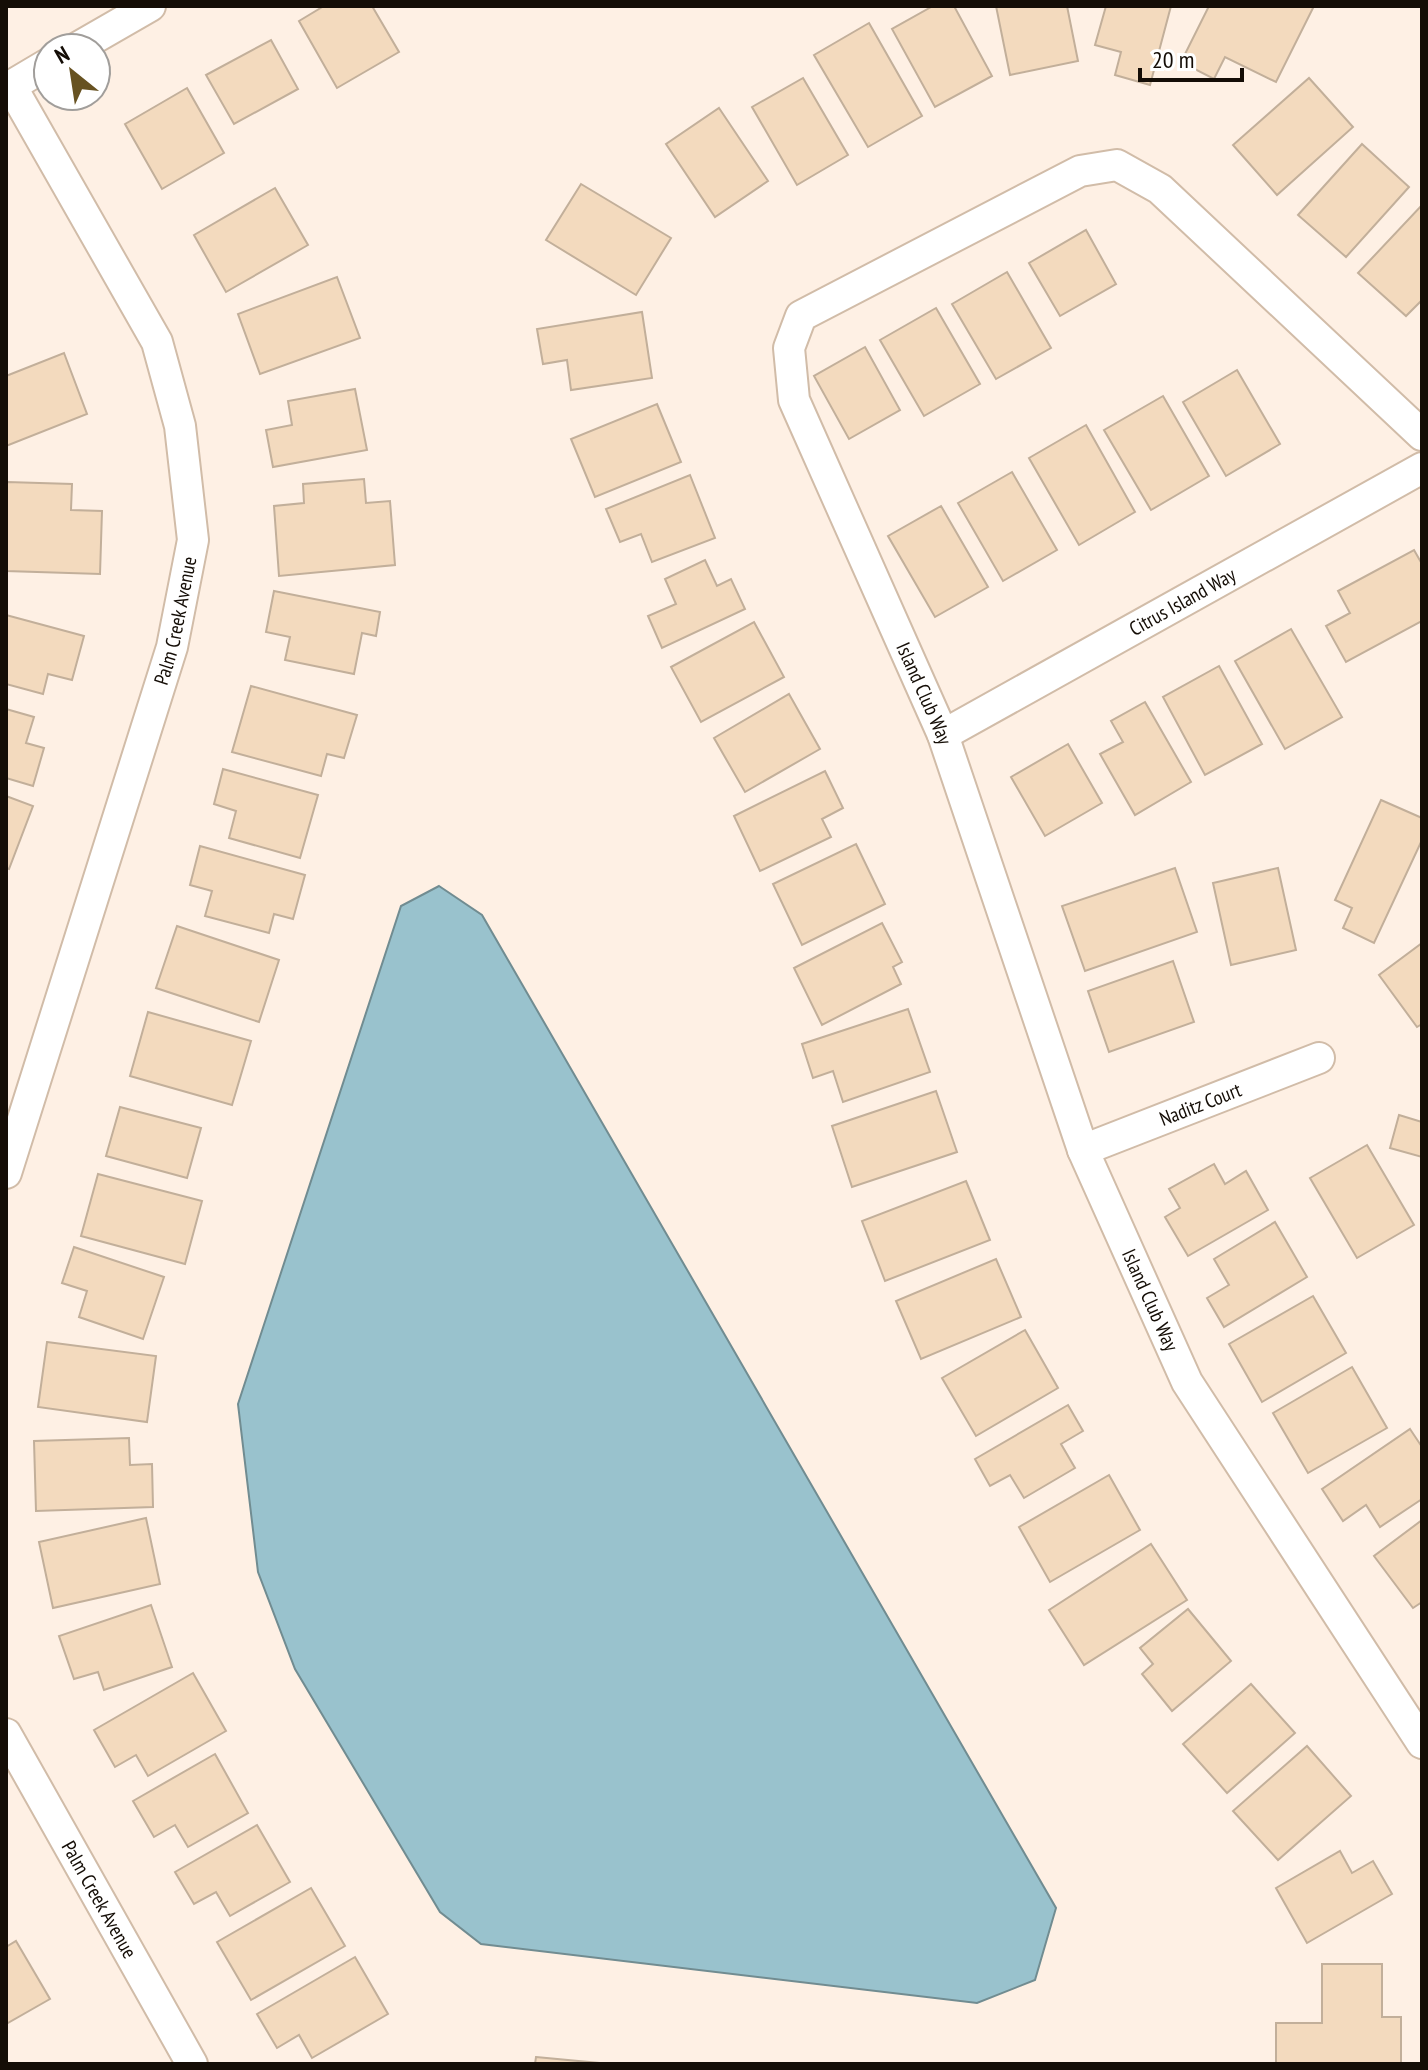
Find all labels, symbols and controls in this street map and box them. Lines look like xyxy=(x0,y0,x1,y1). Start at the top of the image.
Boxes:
north arrow xyxy=(32,32,112,112)
scale bar xyxy=(1140,32,1242,82)
text: N xyxy=(50,40,74,70)
text: 20 m xyxy=(1152,44,1194,75)
street label: Palm Creek Avenue xyxy=(148,554,202,688)
street label: Citrus Island Way xyxy=(1124,561,1241,642)
street label: Island Club Way xyxy=(890,638,958,748)
street label: Naditz Court xyxy=(1156,1076,1245,1132)
street label: Island Club Way xyxy=(1116,1245,1185,1356)
street label: Palm Creek Avenue xyxy=(56,1836,143,1963)

